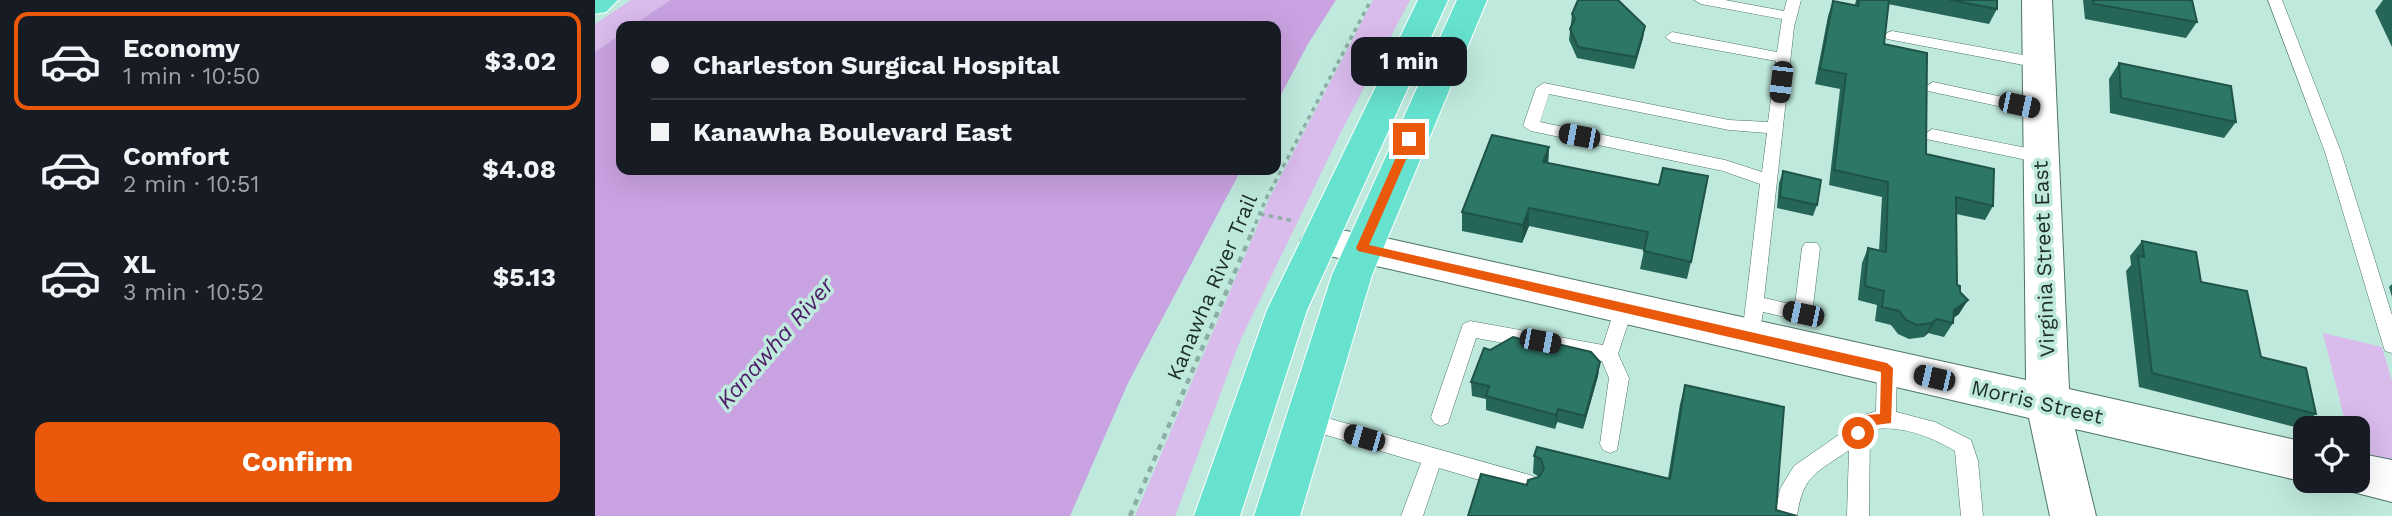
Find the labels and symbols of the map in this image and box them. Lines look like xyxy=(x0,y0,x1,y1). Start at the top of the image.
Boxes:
callout: 1 min xyxy=(1351,38,1467,86)
car xyxy=(1769,60,1794,104)
car xyxy=(1997,90,2042,120)
car xyxy=(1557,122,1602,150)
route end xyxy=(1393,123,1425,155)
street label: Virginia Street East xyxy=(2028,160,2059,358)
street label: Kanawha River Trail xyxy=(1161,189,1262,384)
water label: Kanawha River xyxy=(711,272,840,414)
car xyxy=(1781,299,1826,329)
car xyxy=(1518,327,1563,355)
car xyxy=(1912,363,1957,393)
street label: Morris Street xyxy=(1969,374,2106,429)
route start xyxy=(1842,417,1874,449)
car xyxy=(1341,422,1388,454)

